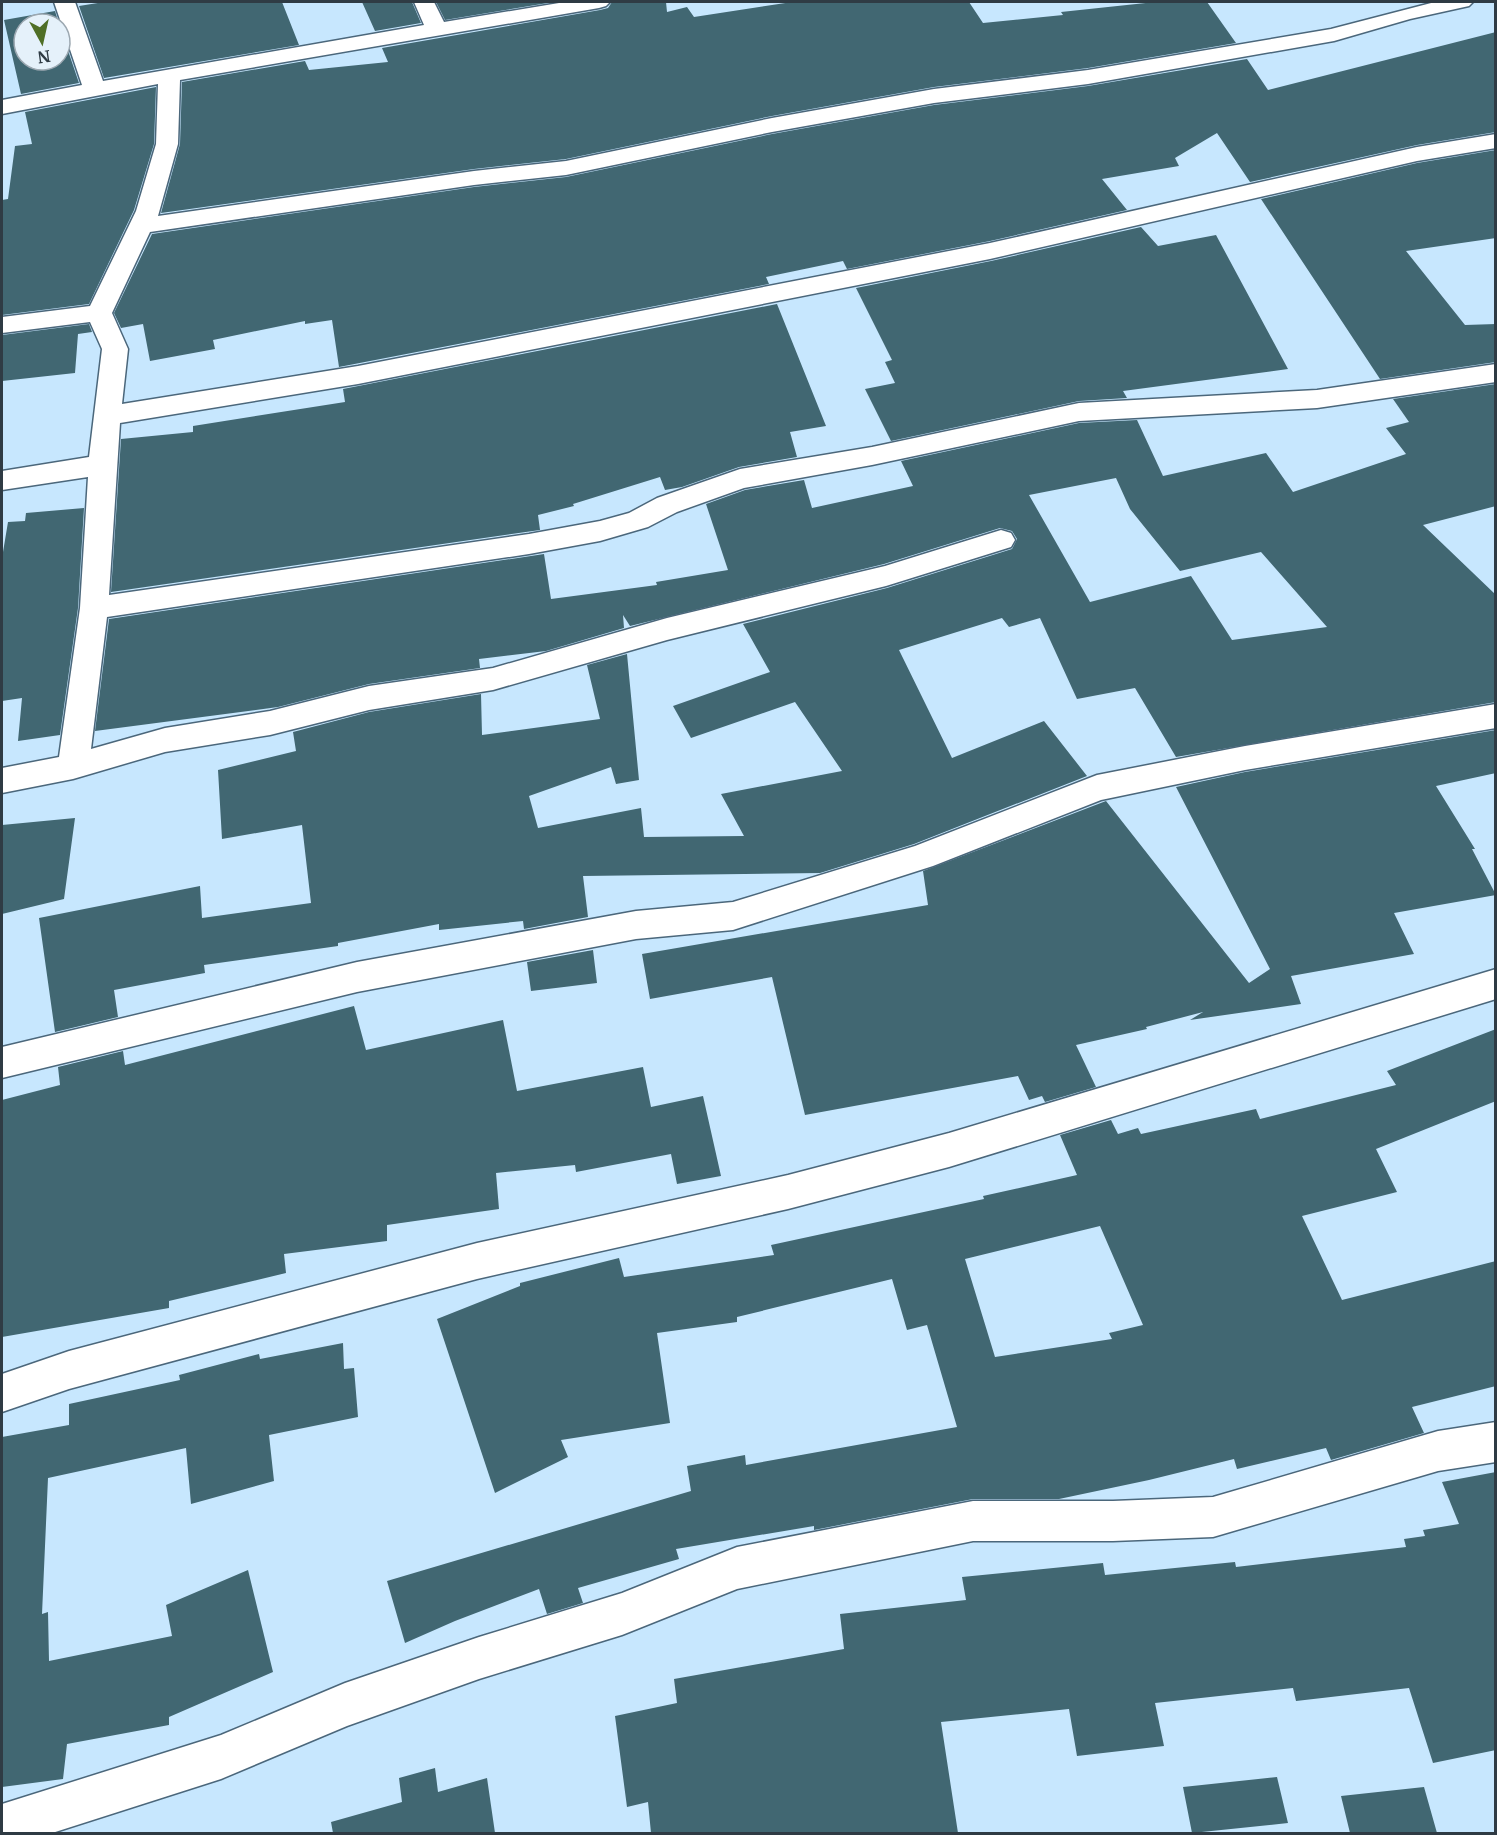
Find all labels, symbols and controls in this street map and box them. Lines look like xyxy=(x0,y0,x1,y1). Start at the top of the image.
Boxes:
north arrow xyxy=(12,12,72,72)
text: N xyxy=(36,46,52,68)

